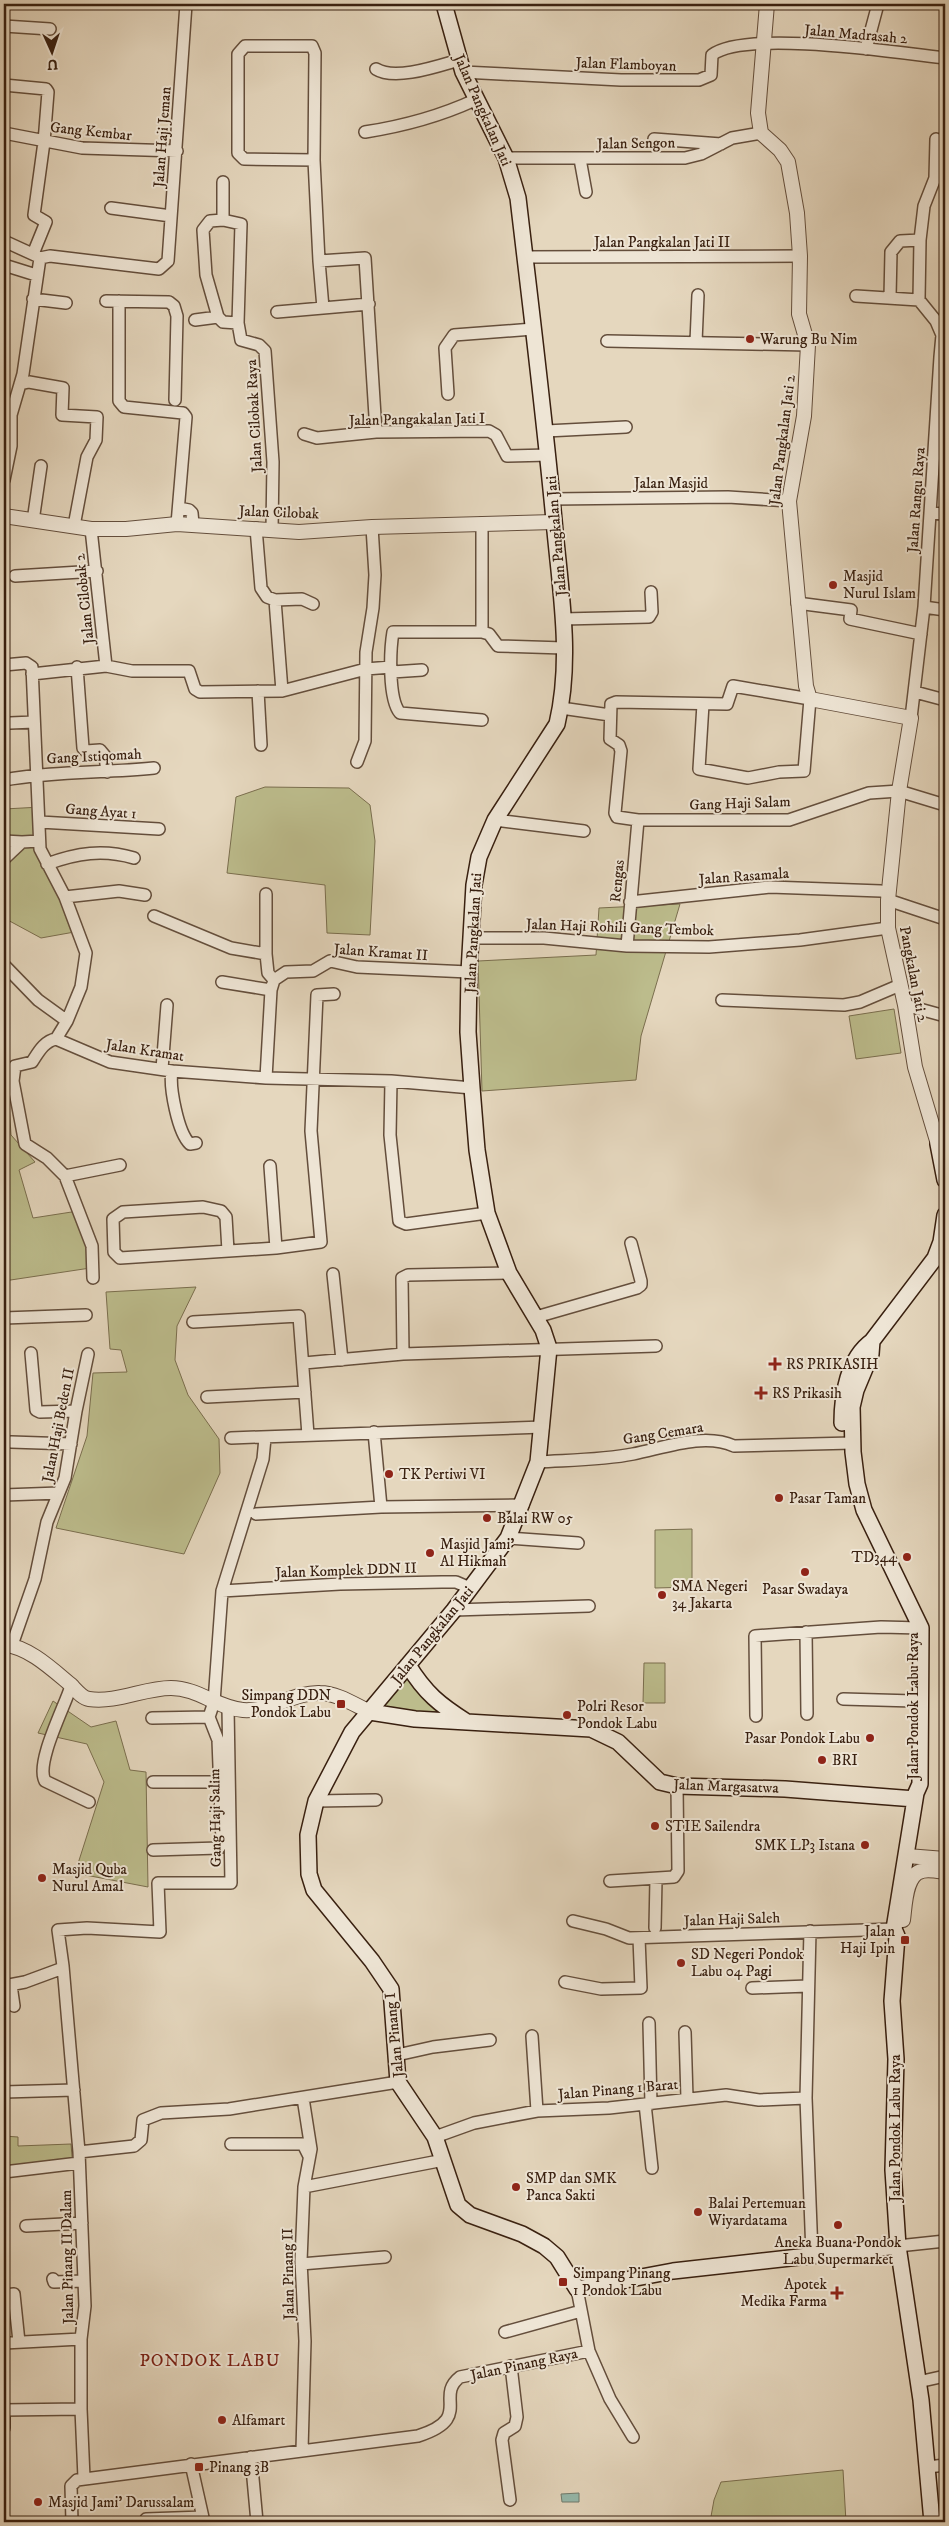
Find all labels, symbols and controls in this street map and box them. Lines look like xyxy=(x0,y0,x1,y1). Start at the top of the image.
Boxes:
street label: Jalan Madrasah 2 xyxy=(802,20,909,49)
north arrow xyxy=(28,28,78,78)
street label: Jalan Pangkalan Jati xyxy=(449,49,516,169)
street label: Jalan Flamboyan xyxy=(573,53,677,76)
text: U xyxy=(47,55,59,73)
street label: Jalan Haji Jeman xyxy=(149,86,176,190)
street label: Gang Kembar xyxy=(49,118,133,145)
street label: Jalan Sengon xyxy=(595,133,675,154)
street label: Jalan Pangkalan Jati II xyxy=(592,233,730,252)
place label: Warung Bu Nim xyxy=(759,330,857,349)
marker: Warung Bu Nim xyxy=(744,333,756,345)
street label: Jalan Cilobak Raya xyxy=(242,358,267,475)
street label: Jalan Pangkalan Jati 2 xyxy=(765,373,800,508)
street label: Jalan Pangakalan Jati I xyxy=(347,409,485,430)
street label: Jalan Rangu Raya xyxy=(903,446,930,555)
street label: Jalan Masjid xyxy=(632,474,709,493)
street label: Jalan Pangkalan Jati xyxy=(542,475,571,599)
street label: Jalan Cilobak xyxy=(237,502,320,523)
street label: Jalan Cilobak 2 xyxy=(70,552,99,647)
place label: Masjid Nurul Islam xyxy=(843,567,916,603)
marker: Masjid Nurul Islam xyxy=(827,579,839,591)
street label: Gang Istiqomah xyxy=(46,745,142,768)
street label: Gang Haji Salam xyxy=(689,792,791,815)
street label: Gang Ayat 1 xyxy=(65,800,137,823)
street label: Rengas xyxy=(606,859,629,903)
street label: Jalan Rasamala xyxy=(696,864,790,889)
street label: Jalan Pangkalan Jati xyxy=(461,872,486,996)
street label: Jalan Haji Rohili Gang Tembok xyxy=(524,915,715,940)
street label: Pangkalan Jati 2 xyxy=(895,925,932,1024)
street label: Jalan Kramat II xyxy=(331,940,429,965)
street label: Jalan Kramat xyxy=(102,1035,186,1066)
place label: RS PRIKASIH xyxy=(786,1355,879,1374)
marker: RS PRIKASIH xyxy=(768,1357,782,1371)
street label: Jalan Haji Beden II xyxy=(38,1366,79,1486)
place label: RS Prikasih xyxy=(772,1384,842,1403)
marker: RS Prikasih xyxy=(754,1386,768,1400)
street label: Gang Cemara xyxy=(622,1418,705,1449)
place label: TK Pertiwi VI xyxy=(399,1465,485,1484)
marker: TK Pertiwi VI xyxy=(383,1468,395,1480)
place label: Pasar Taman xyxy=(789,1489,866,1508)
marker: Pasar Taman xyxy=(773,1492,785,1504)
place label: Balai RW 05 xyxy=(497,1509,574,1528)
marker: Balai RW 05 xyxy=(481,1512,493,1524)
place label: Masjid Jami' Al Hikmah xyxy=(440,1535,514,1571)
marker: Masjid Jami' Al Hikmah xyxy=(424,1547,436,1559)
place label: TD344 xyxy=(852,1548,897,1567)
marker: TD344 xyxy=(901,1551,913,1563)
street label: Jalan Komplek DDN II xyxy=(273,1559,417,1583)
marker: Pasar Swadaya xyxy=(799,1566,811,1578)
place label: SMA Negeri 34 Jakarta xyxy=(672,1577,748,1613)
place label: Pasar Swadaya xyxy=(762,1580,849,1599)
street label: Jalan Pangkalan Jati xyxy=(386,1582,478,1690)
marker: SMA Negeri 34 Jakarta xyxy=(656,1589,668,1601)
street label: Jalan Pondok Labu Raya xyxy=(904,1632,923,1782)
place label: Simpang DDN Pondok Labu xyxy=(241,1686,331,1722)
place label: Polri Resor Pondok Labu xyxy=(577,1697,657,1733)
marker: Simpang DDN Pondok Labu xyxy=(335,1698,347,1710)
marker: Polri Resor Pondok Labu xyxy=(561,1709,573,1721)
place label: Pasar Pondok Labu xyxy=(744,1729,860,1748)
marker: Pasar Pondok Labu xyxy=(864,1732,876,1744)
place label: BRI xyxy=(832,1751,858,1770)
marker: BRI xyxy=(816,1754,828,1766)
street label: Gang Haji Salim xyxy=(205,1768,226,1868)
street label: Jalan Margasatwa xyxy=(671,1775,780,1798)
place label: STIE Sailendra xyxy=(665,1817,761,1836)
marker: STIE Sailendra xyxy=(649,1820,661,1832)
place label: SMK LP3 Istana xyxy=(755,1836,856,1855)
marker: SMK LP3 Istana xyxy=(859,1839,871,1851)
place label: Masjid Quba Nurul Amal xyxy=(52,1860,128,1896)
marker: Masjid Quba Nurul Amal xyxy=(36,1872,48,1884)
street label: Jalan Haji Saleh xyxy=(682,1908,781,1931)
place label: Jalan Haji Ipin xyxy=(840,1922,895,1958)
marker: Jalan Haji Ipin xyxy=(899,1934,911,1946)
place label: SD Negeri Pondok Labu 04 Pagi xyxy=(691,1945,804,1981)
marker: SD Negeri Pondok Labu 04 Pagi xyxy=(675,1957,687,1969)
street label: Jalan Pinang I xyxy=(381,1992,409,2080)
street label: Jalan Pondok Labu Raya xyxy=(886,2054,905,2204)
street label: Jalan Pinang 1 Barat xyxy=(555,2075,679,2104)
place label: SMP dan SMK Panca Sakti xyxy=(526,2169,617,2205)
marker: SMP dan SMK Panca Sakti xyxy=(510,2181,522,2193)
street label: Jalan Pinang II Dalam xyxy=(57,2190,78,2326)
place label: Balai Pertemuan Wiyardatama xyxy=(707,2194,806,2230)
marker: Balai Pertemuan Wiyardatama xyxy=(692,2206,704,2218)
marker: Aneka Buana Pondok Labu Supermarket xyxy=(832,2219,844,2231)
street label: Jalan Pinang II xyxy=(278,2228,299,2322)
place label: Aneka Buana Pondok Labu Supermarket xyxy=(775,2233,902,2269)
place label: Simpang Pinang 1 Pondok Labu xyxy=(573,2264,671,2300)
place label: Apotek Medika Farma xyxy=(741,2275,828,2311)
marker: Simpang Pinang 1 Pondok Labu xyxy=(557,2276,569,2288)
marker: Apotek Medika Farma xyxy=(831,2287,843,2299)
street label: Jalan Pinang Raya xyxy=(467,2344,580,2386)
district label: PONDOK LABU xyxy=(139,2350,281,2372)
place label: Alfamart xyxy=(232,2411,285,2430)
marker: Alfamart xyxy=(216,2414,228,2426)
place label: Pinang 3B xyxy=(209,2458,269,2477)
marker: Pinang 3B xyxy=(193,2461,205,2473)
place label: Masjid Jami' Darussalam xyxy=(48,2493,194,2512)
marker: Masjid Jami' Darussalam xyxy=(32,2496,44,2508)

